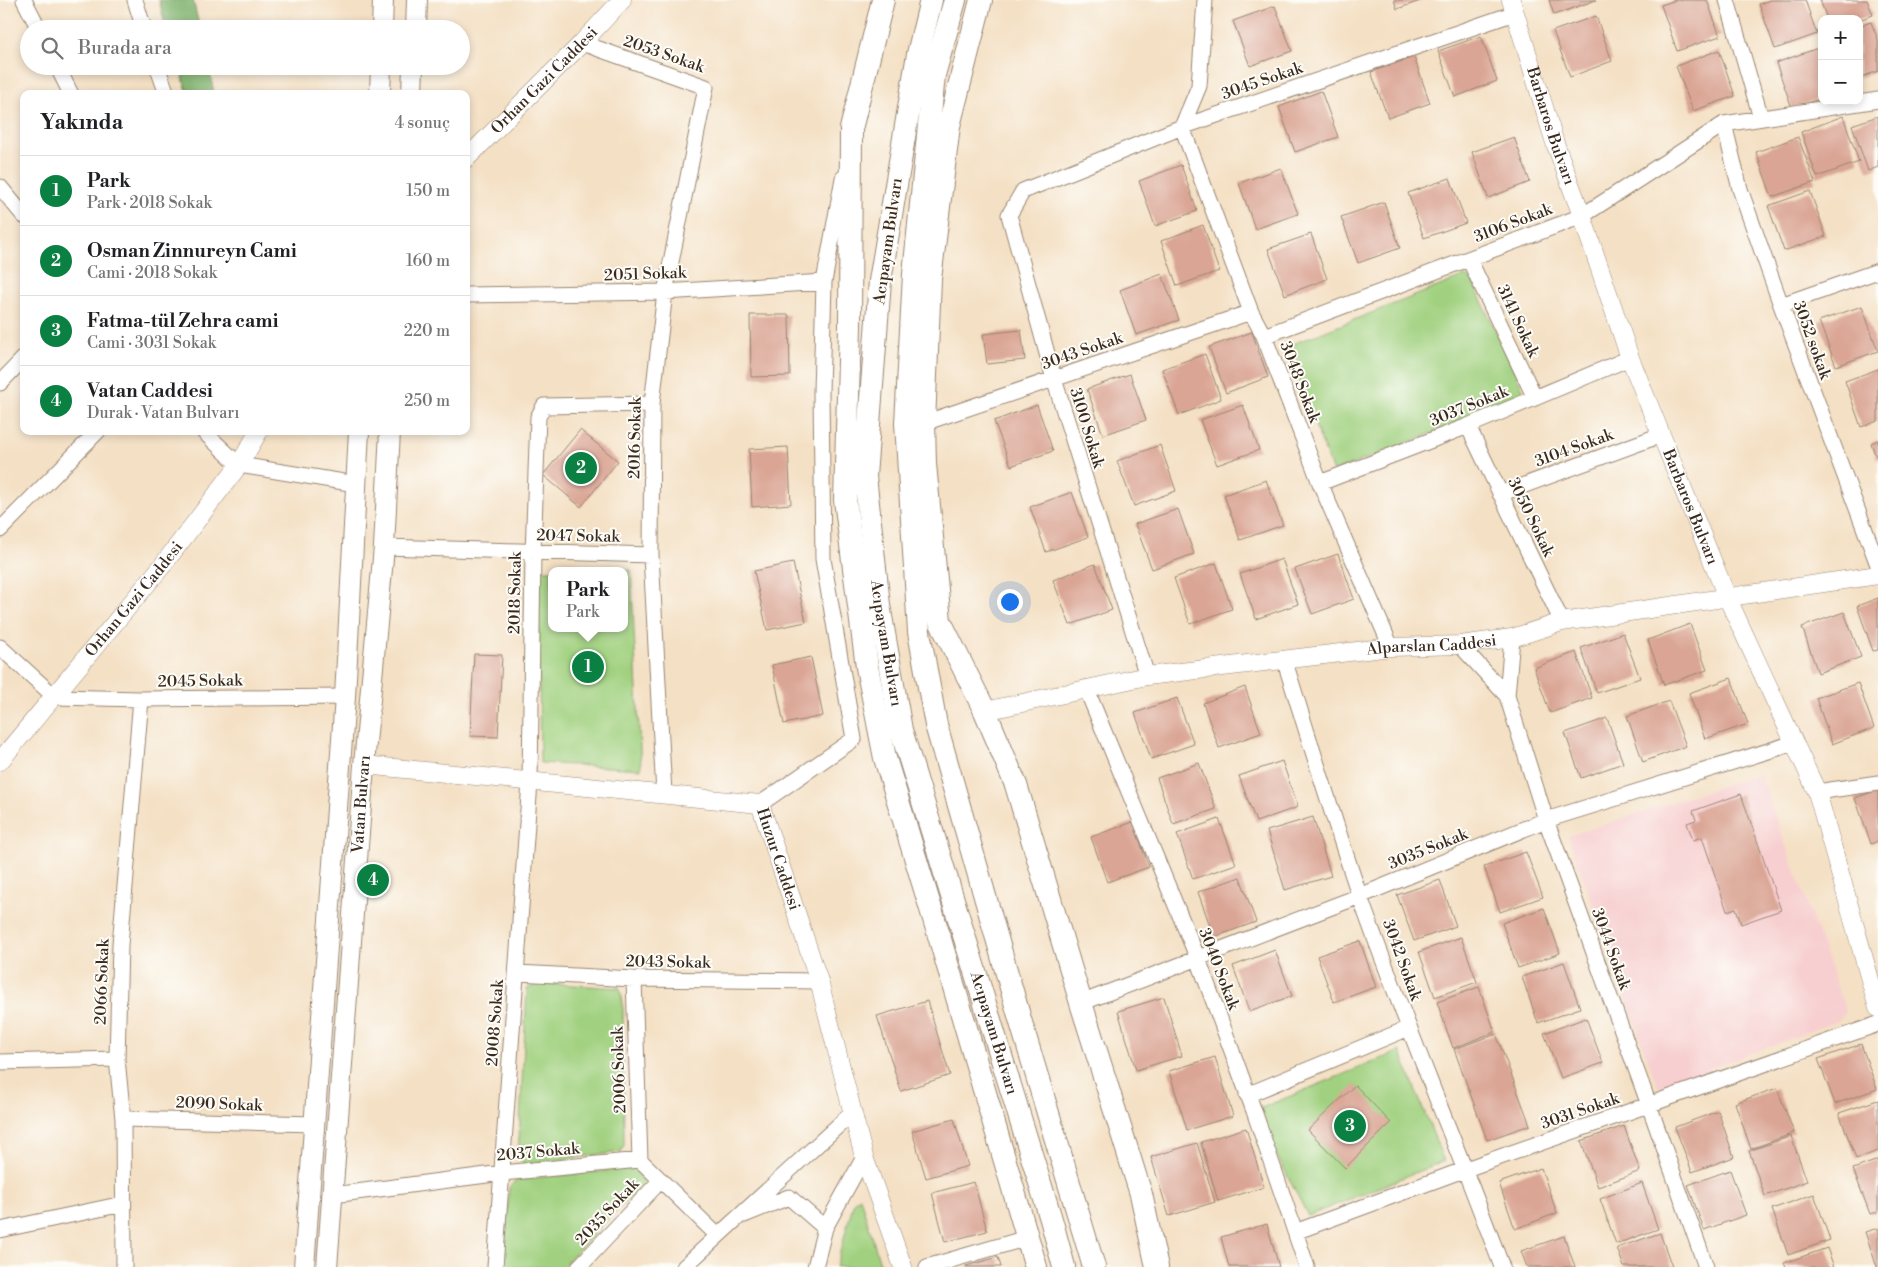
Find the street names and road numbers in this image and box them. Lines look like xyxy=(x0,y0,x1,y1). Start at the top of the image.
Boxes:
street label: Orhan Gazi Caddesi xyxy=(487,22,602,138)
street label: 2053 Sokak xyxy=(621,31,709,78)
street label: 3045 Sokak xyxy=(1219,57,1307,104)
street label: Barbaros Bulvarı xyxy=(1522,64,1580,188)
street label: Acıpayam Bulvarı xyxy=(869,176,907,307)
street label: 3106 Sokak xyxy=(1471,198,1556,247)
street label: 2051 Sokak xyxy=(604,263,688,285)
street label: 3141 Sokak xyxy=(1492,281,1544,362)
street label: 3052 sokak xyxy=(1789,298,1836,383)
street label: 3043 Sokak xyxy=(1039,327,1127,374)
street label: 3048 Sokak xyxy=(1275,338,1325,427)
street label: 3037 Sokak xyxy=(1427,381,1513,431)
street label: 3100 Sokak xyxy=(1065,385,1109,472)
street label: 2016 Sokak xyxy=(624,395,646,479)
street label: 3104 Sokak xyxy=(1532,424,1617,471)
street label: Barbaros Bulvarı xyxy=(1658,445,1723,568)
street label: 3050 Sokak xyxy=(1503,474,1559,561)
street label: 2047 Sokak xyxy=(536,525,622,547)
street label: Orhan Gazi Caddesi xyxy=(81,537,187,661)
street label: 2018 Sokak xyxy=(504,550,526,634)
street label: Acıpayam Bulvarı xyxy=(866,578,907,708)
street label: Alparslan Caddesi xyxy=(1364,630,1498,660)
street label: 2045 Sokak xyxy=(157,670,244,692)
street label: Vatan Bulvarı xyxy=(347,754,375,855)
street label: Huzur Caddesi xyxy=(752,805,805,913)
street label: 3035 Sokak xyxy=(1385,823,1472,874)
street label: 3044 Sokak xyxy=(1587,905,1636,994)
street label: 3042 Sokak xyxy=(1378,917,1426,1005)
street label: 3040 Sokak xyxy=(1194,925,1244,1014)
street label: 2066 Sokak xyxy=(91,937,114,1025)
street label: 2043 Sokak xyxy=(625,951,712,973)
street label: Acıpayam Bulvarı xyxy=(965,968,1022,1097)
street label: 2008 Sokak xyxy=(482,977,508,1067)
street label: 2006 Sokak xyxy=(607,1025,631,1114)
street label: 3031 Sokak xyxy=(1538,1088,1623,1134)
street label: 2090 Sokak xyxy=(175,1092,264,1116)
street label: 2037 Sokak xyxy=(496,1138,582,1166)
street label: 2035 Sokak xyxy=(571,1173,644,1250)

